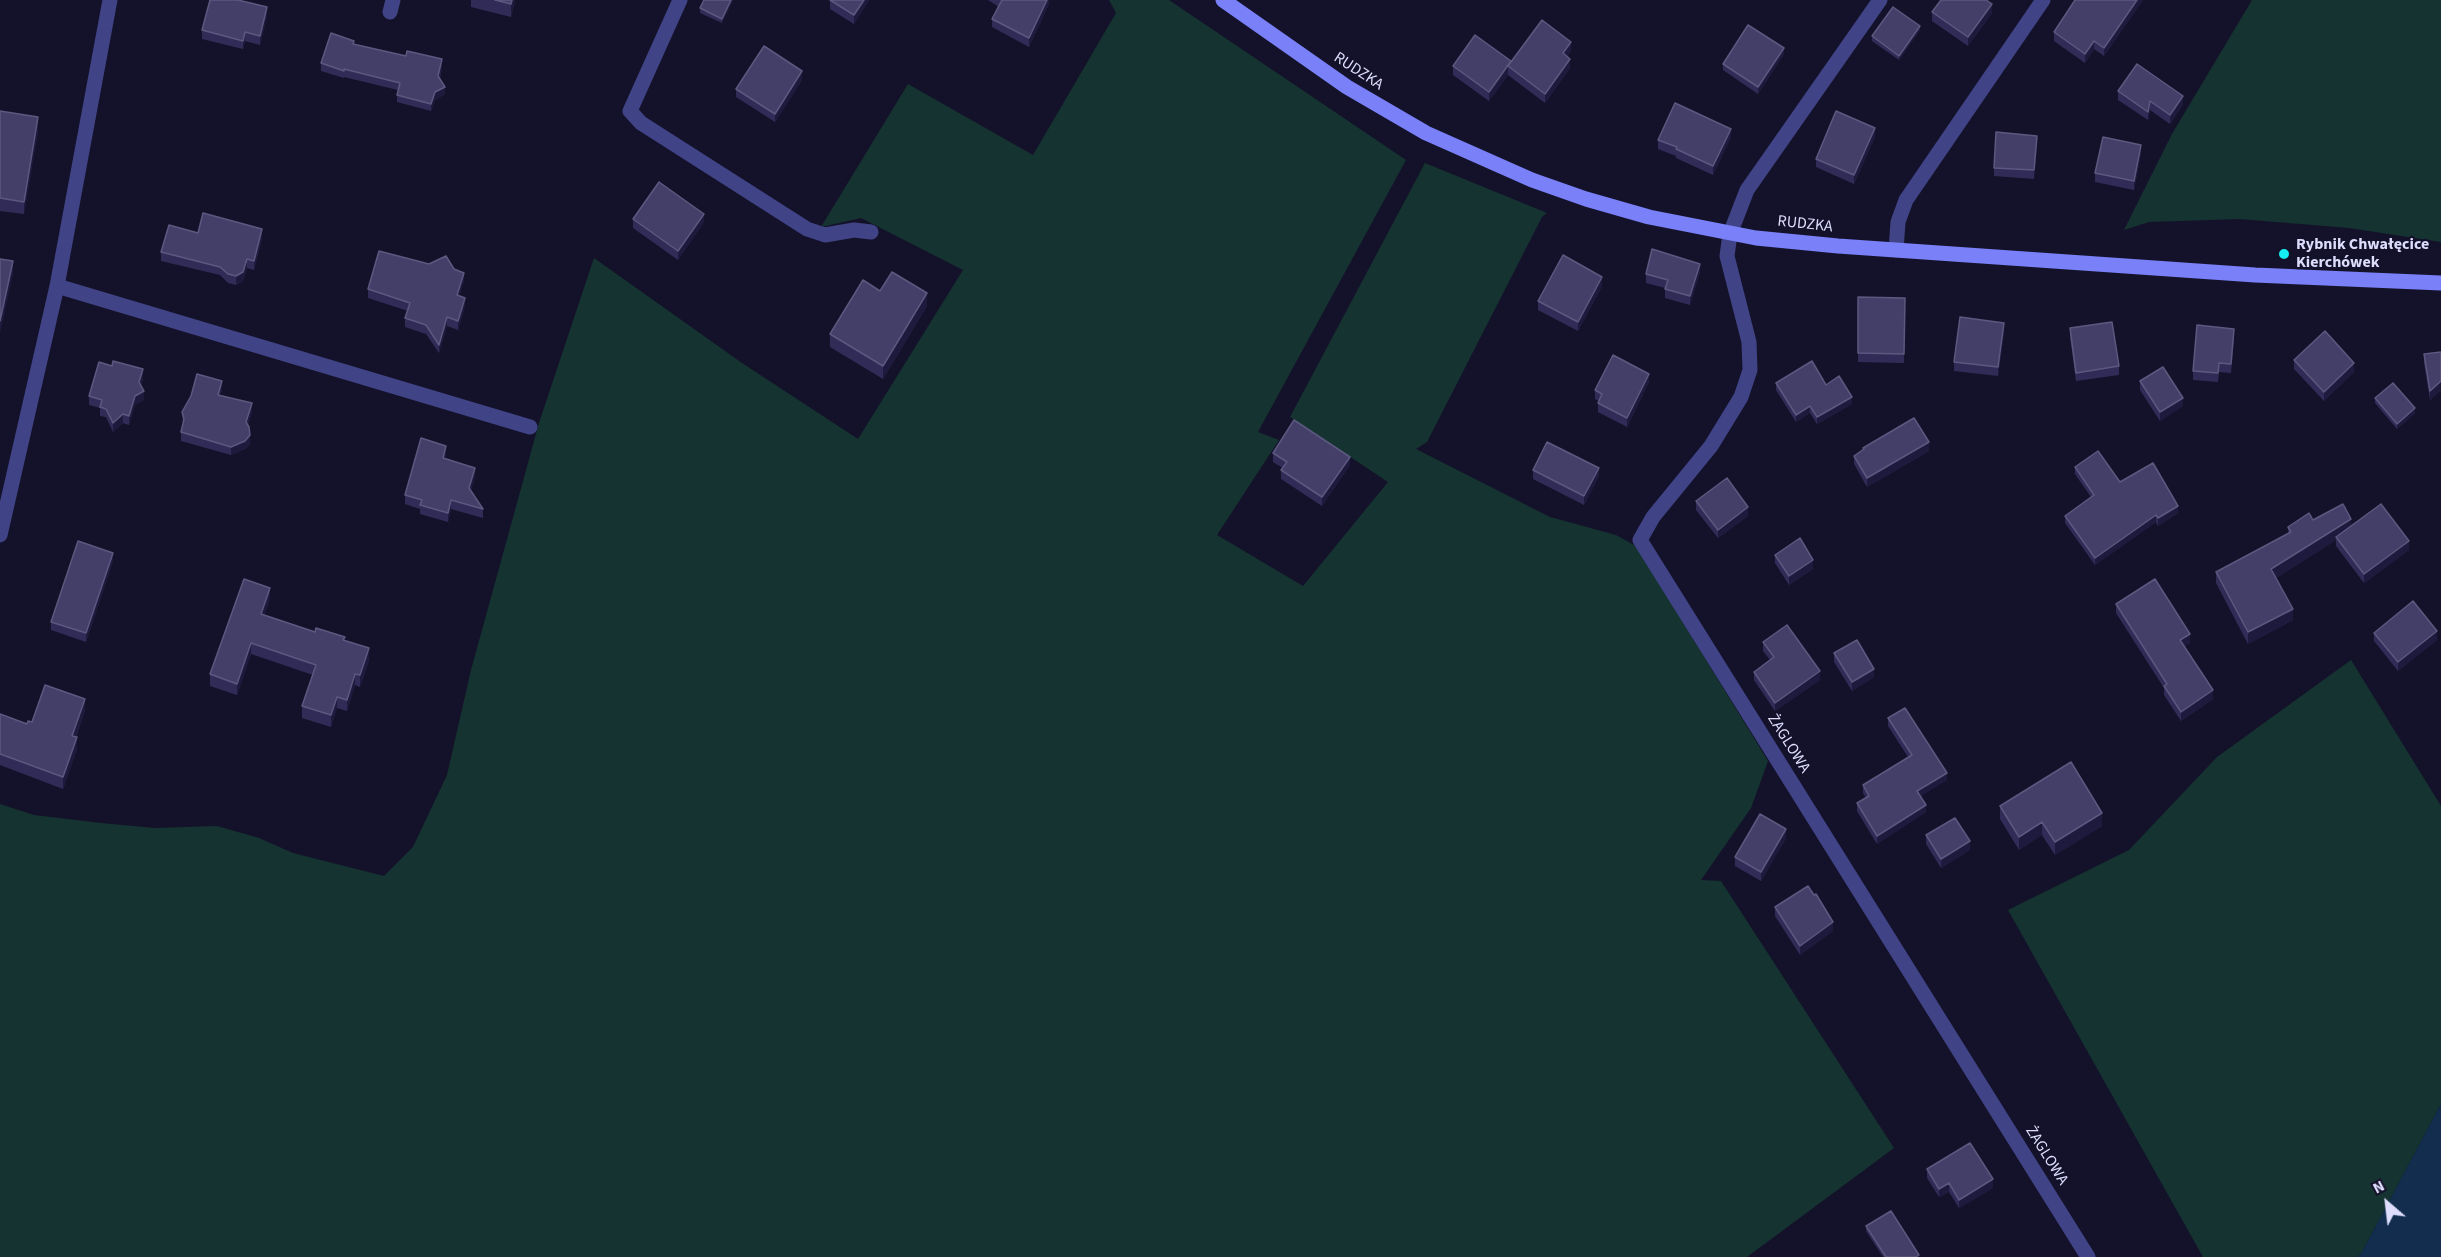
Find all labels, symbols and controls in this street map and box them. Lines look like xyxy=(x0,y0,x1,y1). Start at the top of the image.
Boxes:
street label: RUDZKA xyxy=(1330,49,1386,95)
street label: RUDZKA xyxy=(1776,213,1834,237)
place label: Rybnik Chwałęcice Kierchówek xyxy=(2296,235,2429,273)
marker: Rybnik Chwałęcice Kierchówek xyxy=(2277,247,2291,261)
street label: ŻAGLOWA xyxy=(1762,711,1814,777)
street label: ŻAGLOWA xyxy=(2020,1123,2072,1189)
north arrow xyxy=(2357,1173,2417,1233)
text: N xyxy=(2369,1175,2388,1199)

